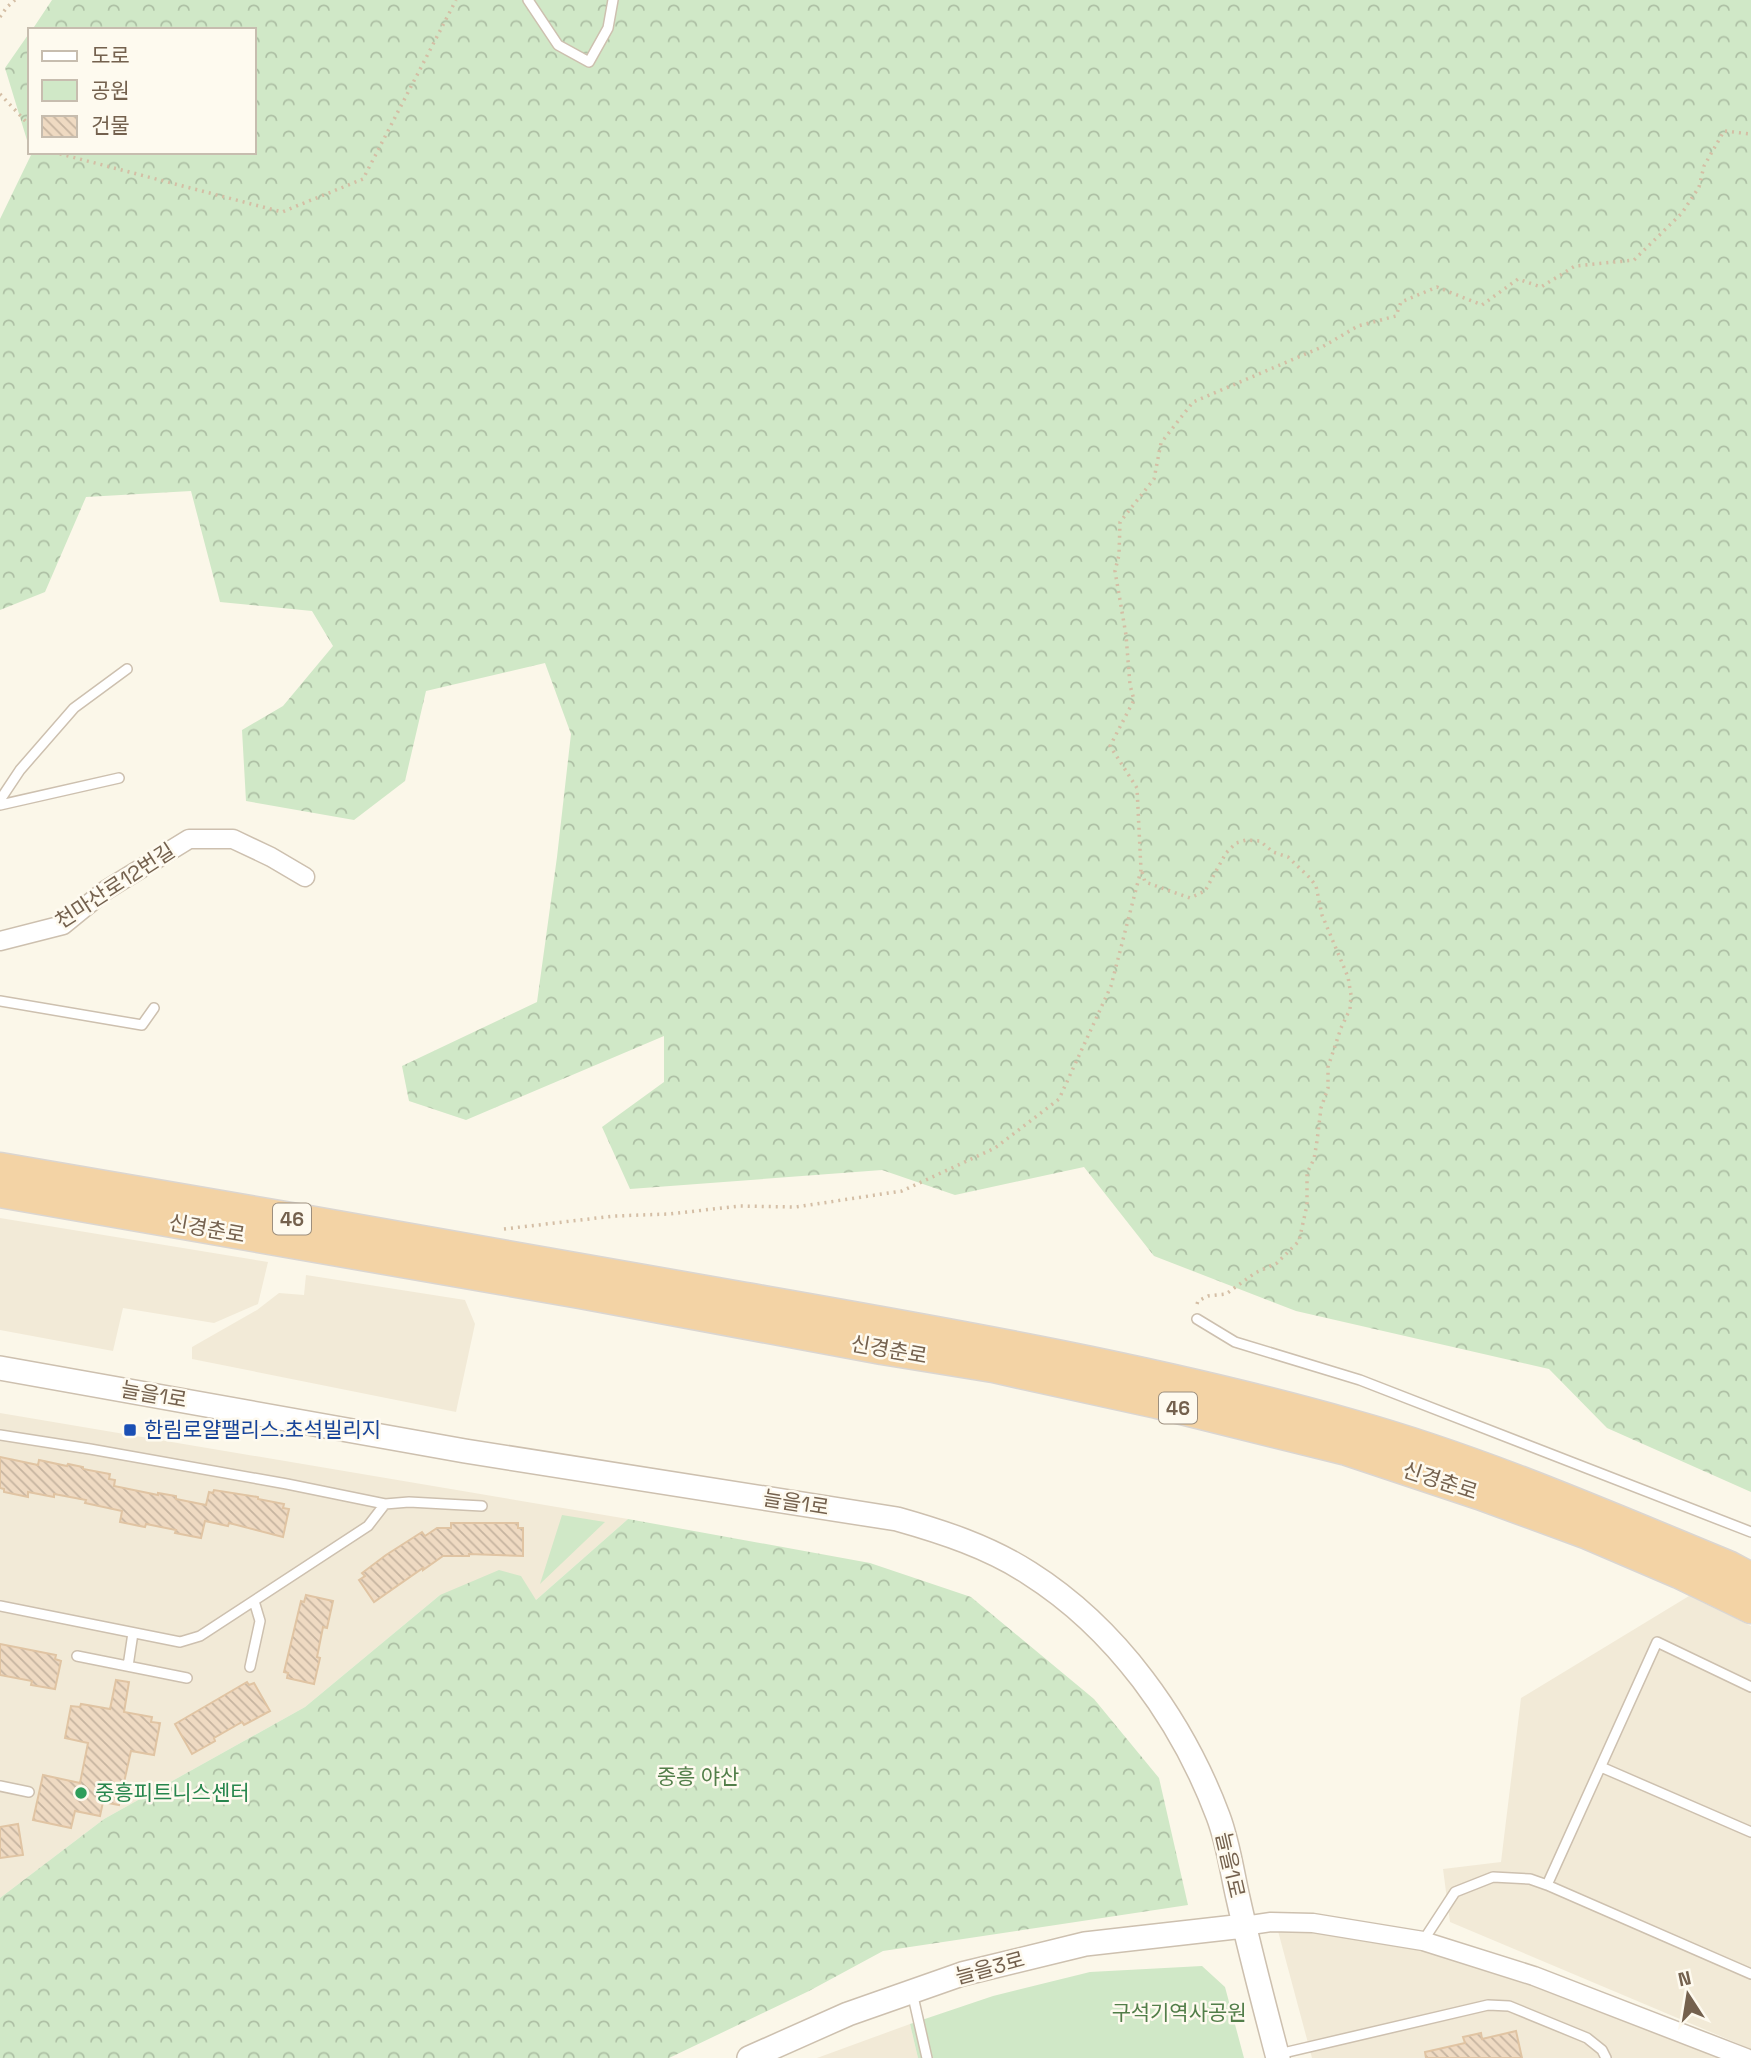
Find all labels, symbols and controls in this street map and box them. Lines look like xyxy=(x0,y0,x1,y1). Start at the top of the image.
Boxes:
legend xyxy=(28,28,256,154)
text: 도로 xyxy=(91,42,130,69)
text: 공원 xyxy=(91,77,130,104)
text: 건물 xyxy=(91,112,130,139)
street label: 천마산로12번길 xyxy=(50,837,180,934)
road number: 46 xyxy=(273,1204,311,1234)
street label: 신경춘로 xyxy=(167,1209,247,1249)
street label: 신경춘로 xyxy=(849,1330,929,1370)
street label: 늘을1로 xyxy=(119,1375,189,1414)
road number: 46 xyxy=(1159,1392,1197,1424)
place label: 한림로얄팰리스.초석빌리지 xyxy=(144,1416,381,1443)
marker: 한림로얄팰리스.초석빌리지 xyxy=(122,1422,138,1438)
street label: 신경춘로 xyxy=(1399,1456,1481,1505)
street label: 늘을1로 xyxy=(761,1484,831,1521)
park label: 중흥 야산 xyxy=(657,1763,739,1790)
place label: 중흥피트니스센터 xyxy=(95,1779,250,1806)
marker: 중흥피트니스센터 xyxy=(73,1785,89,1801)
street label: 늘을1로 xyxy=(1210,1829,1251,1900)
street label: 늘을3로 xyxy=(952,1945,1027,1990)
north arrow xyxy=(1653,1960,1723,2030)
text: N xyxy=(1676,1965,1693,1992)
park label: 구석기역사공원 xyxy=(1111,1999,1247,2026)

